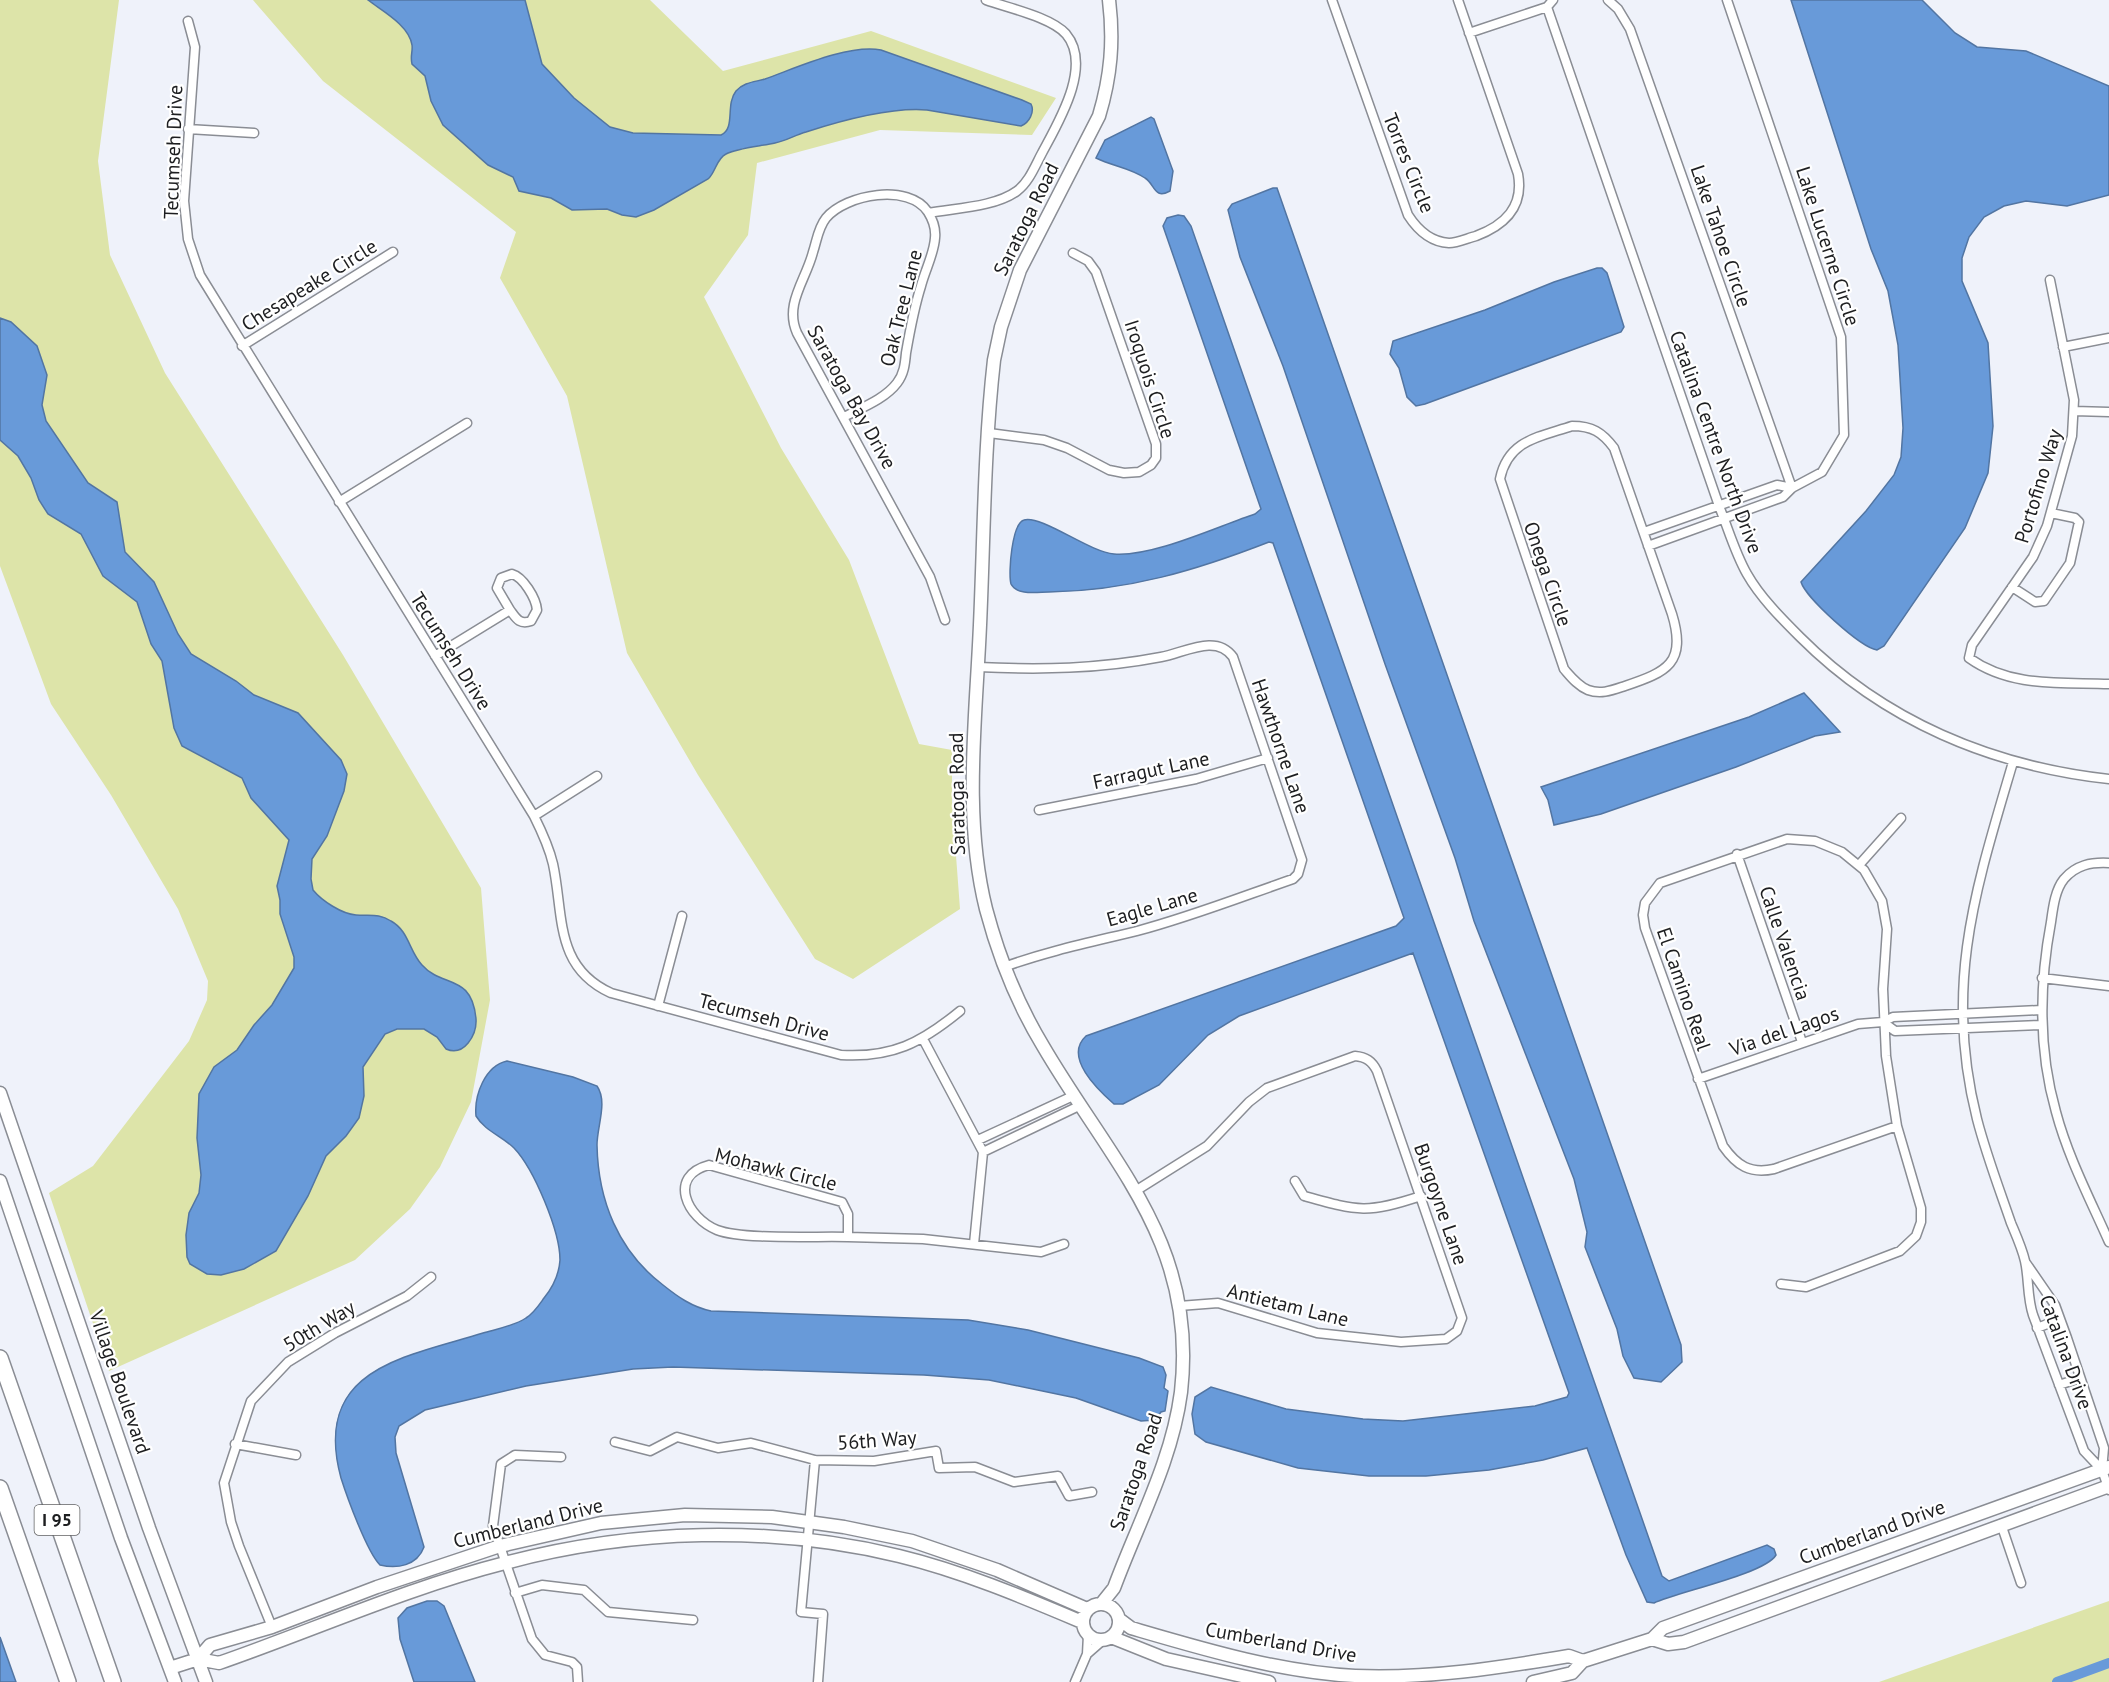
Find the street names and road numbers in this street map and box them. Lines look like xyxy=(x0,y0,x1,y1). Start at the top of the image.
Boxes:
street label: Tecumseh Drive xyxy=(158,84,188,220)
street label: Torres Circle xyxy=(1377,109,1441,217)
street label: Saratoga Road xyxy=(987,158,1065,280)
street label: Lake Tahoe Circle xyxy=(1684,161,1758,311)
street label: Lake Lucerne Circle xyxy=(1790,163,1866,329)
street label: Chesapeake Circle xyxy=(236,233,382,337)
street label: Oak Tree Lane xyxy=(874,247,928,369)
street label: Iroquois Circle xyxy=(1119,316,1181,442)
street label: Saratoga Bay Drive xyxy=(802,320,902,474)
street label: Catalina Centre North Drive xyxy=(1664,327,1768,557)
street label: Portofino Way xyxy=(2008,425,2068,546)
street label: Onega Circle xyxy=(1518,518,1578,630)
street label: Tecumseh Drive xyxy=(404,587,498,715)
street label: Hawthorne Lane xyxy=(1246,675,1316,817)
street label: Saratoga Road xyxy=(943,732,971,856)
street label: Farragut Lane xyxy=(1090,745,1212,795)
street label: Eagle Lane xyxy=(1103,882,1201,932)
street label: Calle Valencia xyxy=(1753,882,1817,1004)
street label: El Camino Real xyxy=(1651,924,1717,1054)
street label: Tecumseh Drive xyxy=(696,987,832,1047)
street label: Via del Lagos xyxy=(1725,1000,1842,1062)
street label: Burgoyne Lane xyxy=(1408,1140,1474,1268)
street label: Mohawk Circle xyxy=(712,1141,840,1197)
street label: Antietam Lane xyxy=(1225,1277,1351,1333)
street label: Catalina Drive xyxy=(2033,1291,2099,1413)
street label: 50th Way xyxy=(278,1294,360,1358)
street label: Village Boulevard xyxy=(83,1306,157,1457)
street label: Saratoga Road xyxy=(1104,1410,1168,1534)
street label: 56th Way xyxy=(836,1424,918,1456)
street label: Cumberland Drive xyxy=(450,1492,606,1554)
street label: Cumberland Drive xyxy=(1795,1494,1949,1570)
road number: I 95 xyxy=(34,1505,80,1535)
street label: Cumberland Drive xyxy=(1203,1616,1359,1668)

